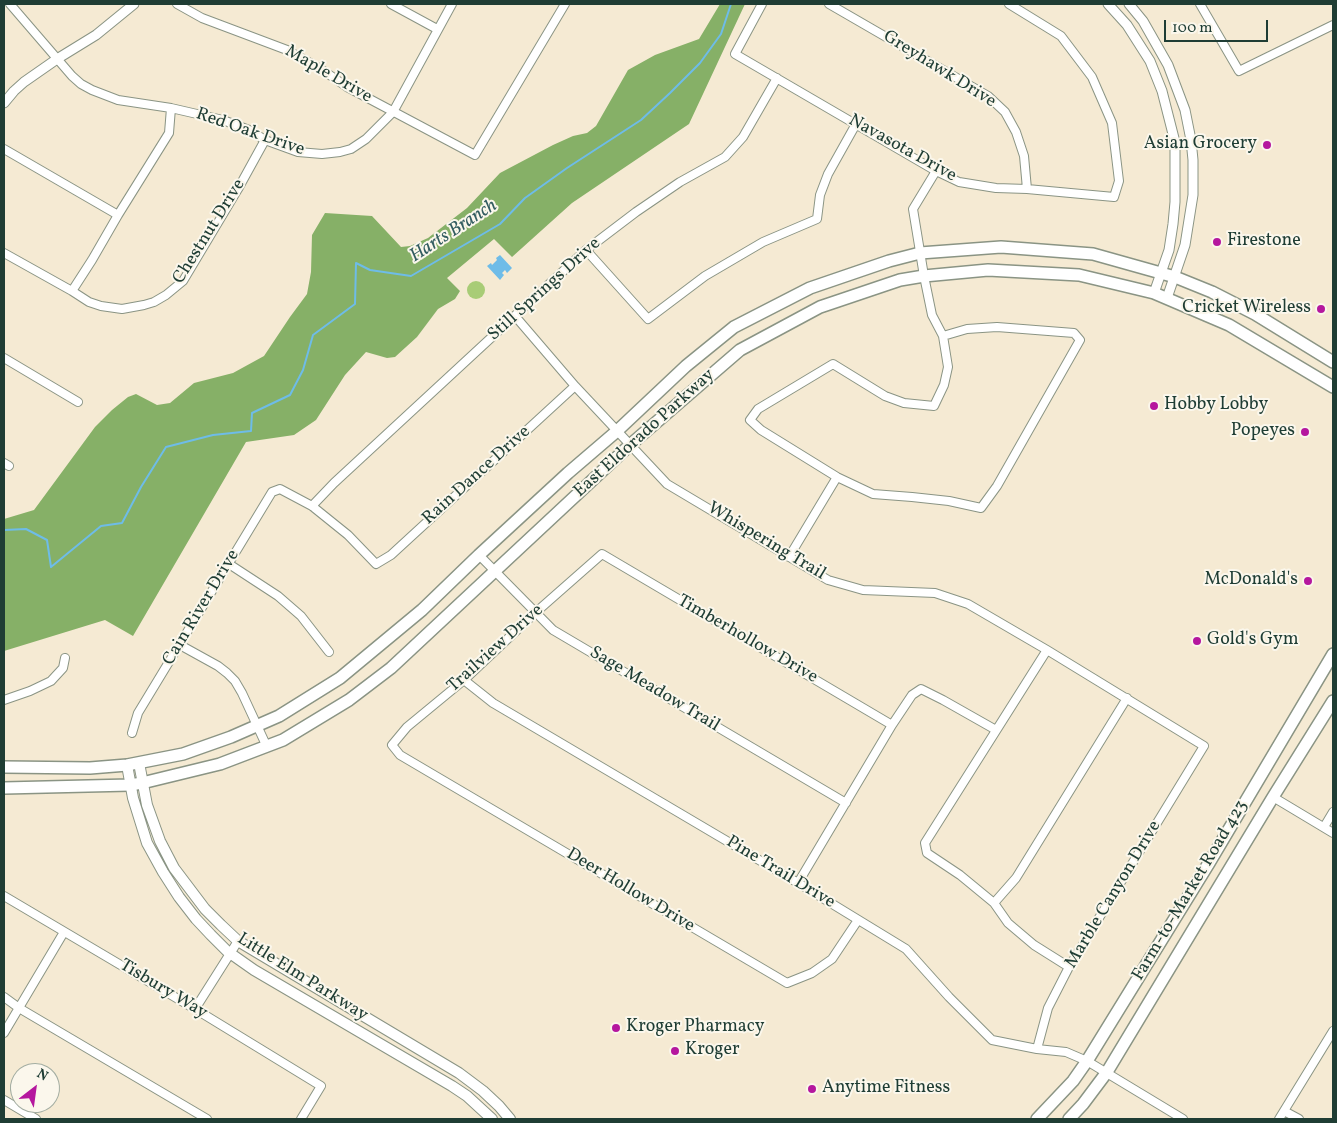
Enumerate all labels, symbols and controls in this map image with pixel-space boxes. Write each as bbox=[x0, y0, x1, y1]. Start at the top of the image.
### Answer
scale bar bbox=[1167, 10, 1271, 42]
text: 100 m bbox=[1172, 18, 1212, 39]
street label: Greyhawk Drive bbox=[878, 27, 1000, 113]
street label: Maple Drive bbox=[280, 41, 376, 109]
street label: Red Oak Drive bbox=[193, 104, 307, 162]
street label: Navasota Drive bbox=[844, 110, 960, 188]
place label: Asian Grocery bbox=[1144, 134, 1257, 156]
marker: Asian Grocery bbox=[1261, 139, 1273, 151]
street label: Chestnut Drive bbox=[169, 175, 251, 289]
water label: Harts Branch bbox=[406, 195, 502, 269]
place label: Firestone bbox=[1227, 231, 1301, 253]
street label: Still Springs Drive bbox=[484, 234, 606, 346]
marker: Firestone bbox=[1211, 236, 1223, 248]
place label: Cricket Wireless bbox=[1182, 298, 1311, 320]
marker: Cricket Wireless bbox=[1315, 303, 1327, 315]
street label: East Eldorado Parkway bbox=[570, 365, 720, 503]
place label: Hobby Lobby bbox=[1164, 395, 1268, 417]
marker: Hobby Lobby bbox=[1148, 400, 1160, 412]
place label: Popeyes bbox=[1231, 421, 1295, 443]
street label: Rain Dance Drive bbox=[418, 422, 536, 530]
marker: Popeyes bbox=[1299, 426, 1311, 438]
street label: Whispering Trail bbox=[703, 498, 829, 586]
street label: Cain River Drive bbox=[159, 546, 245, 670]
place label: McDonald's bbox=[1204, 570, 1298, 592]
marker: McDonald's bbox=[1302, 575, 1314, 587]
street label: Timberhollow Drive bbox=[673, 591, 821, 689]
street label: Trailview Drive bbox=[443, 600, 549, 698]
place label: Gold's Gym bbox=[1207, 630, 1299, 652]
marker: Gold's Gym bbox=[1191, 635, 1203, 647]
street label: Sage Meadow Trail bbox=[585, 643, 723, 737]
street label: Farm-to-Market Road 423 bbox=[1129, 797, 1253, 985]
street label: Marble Canyon Drive bbox=[1061, 817, 1167, 973]
street label: Pine Trail Drive bbox=[722, 832, 838, 914]
street label: Deer Hollow Drive bbox=[562, 844, 698, 938]
street label: Little Elm Parkway bbox=[233, 929, 371, 1027]
street label: Tisbury Way bbox=[115, 955, 211, 1025]
place label: Kroger Pharmacy bbox=[626, 1017, 765, 1039]
marker: Kroger Pharmacy bbox=[610, 1022, 622, 1034]
place label: Kroger bbox=[685, 1040, 740, 1062]
marker: Kroger bbox=[669, 1045, 681, 1057]
north arrow bbox=[10, 1063, 60, 1113]
text: N bbox=[33, 1065, 51, 1086]
place label: Anytime Fitness bbox=[822, 1078, 950, 1100]
marker: Anytime Fitness bbox=[806, 1083, 818, 1095]

